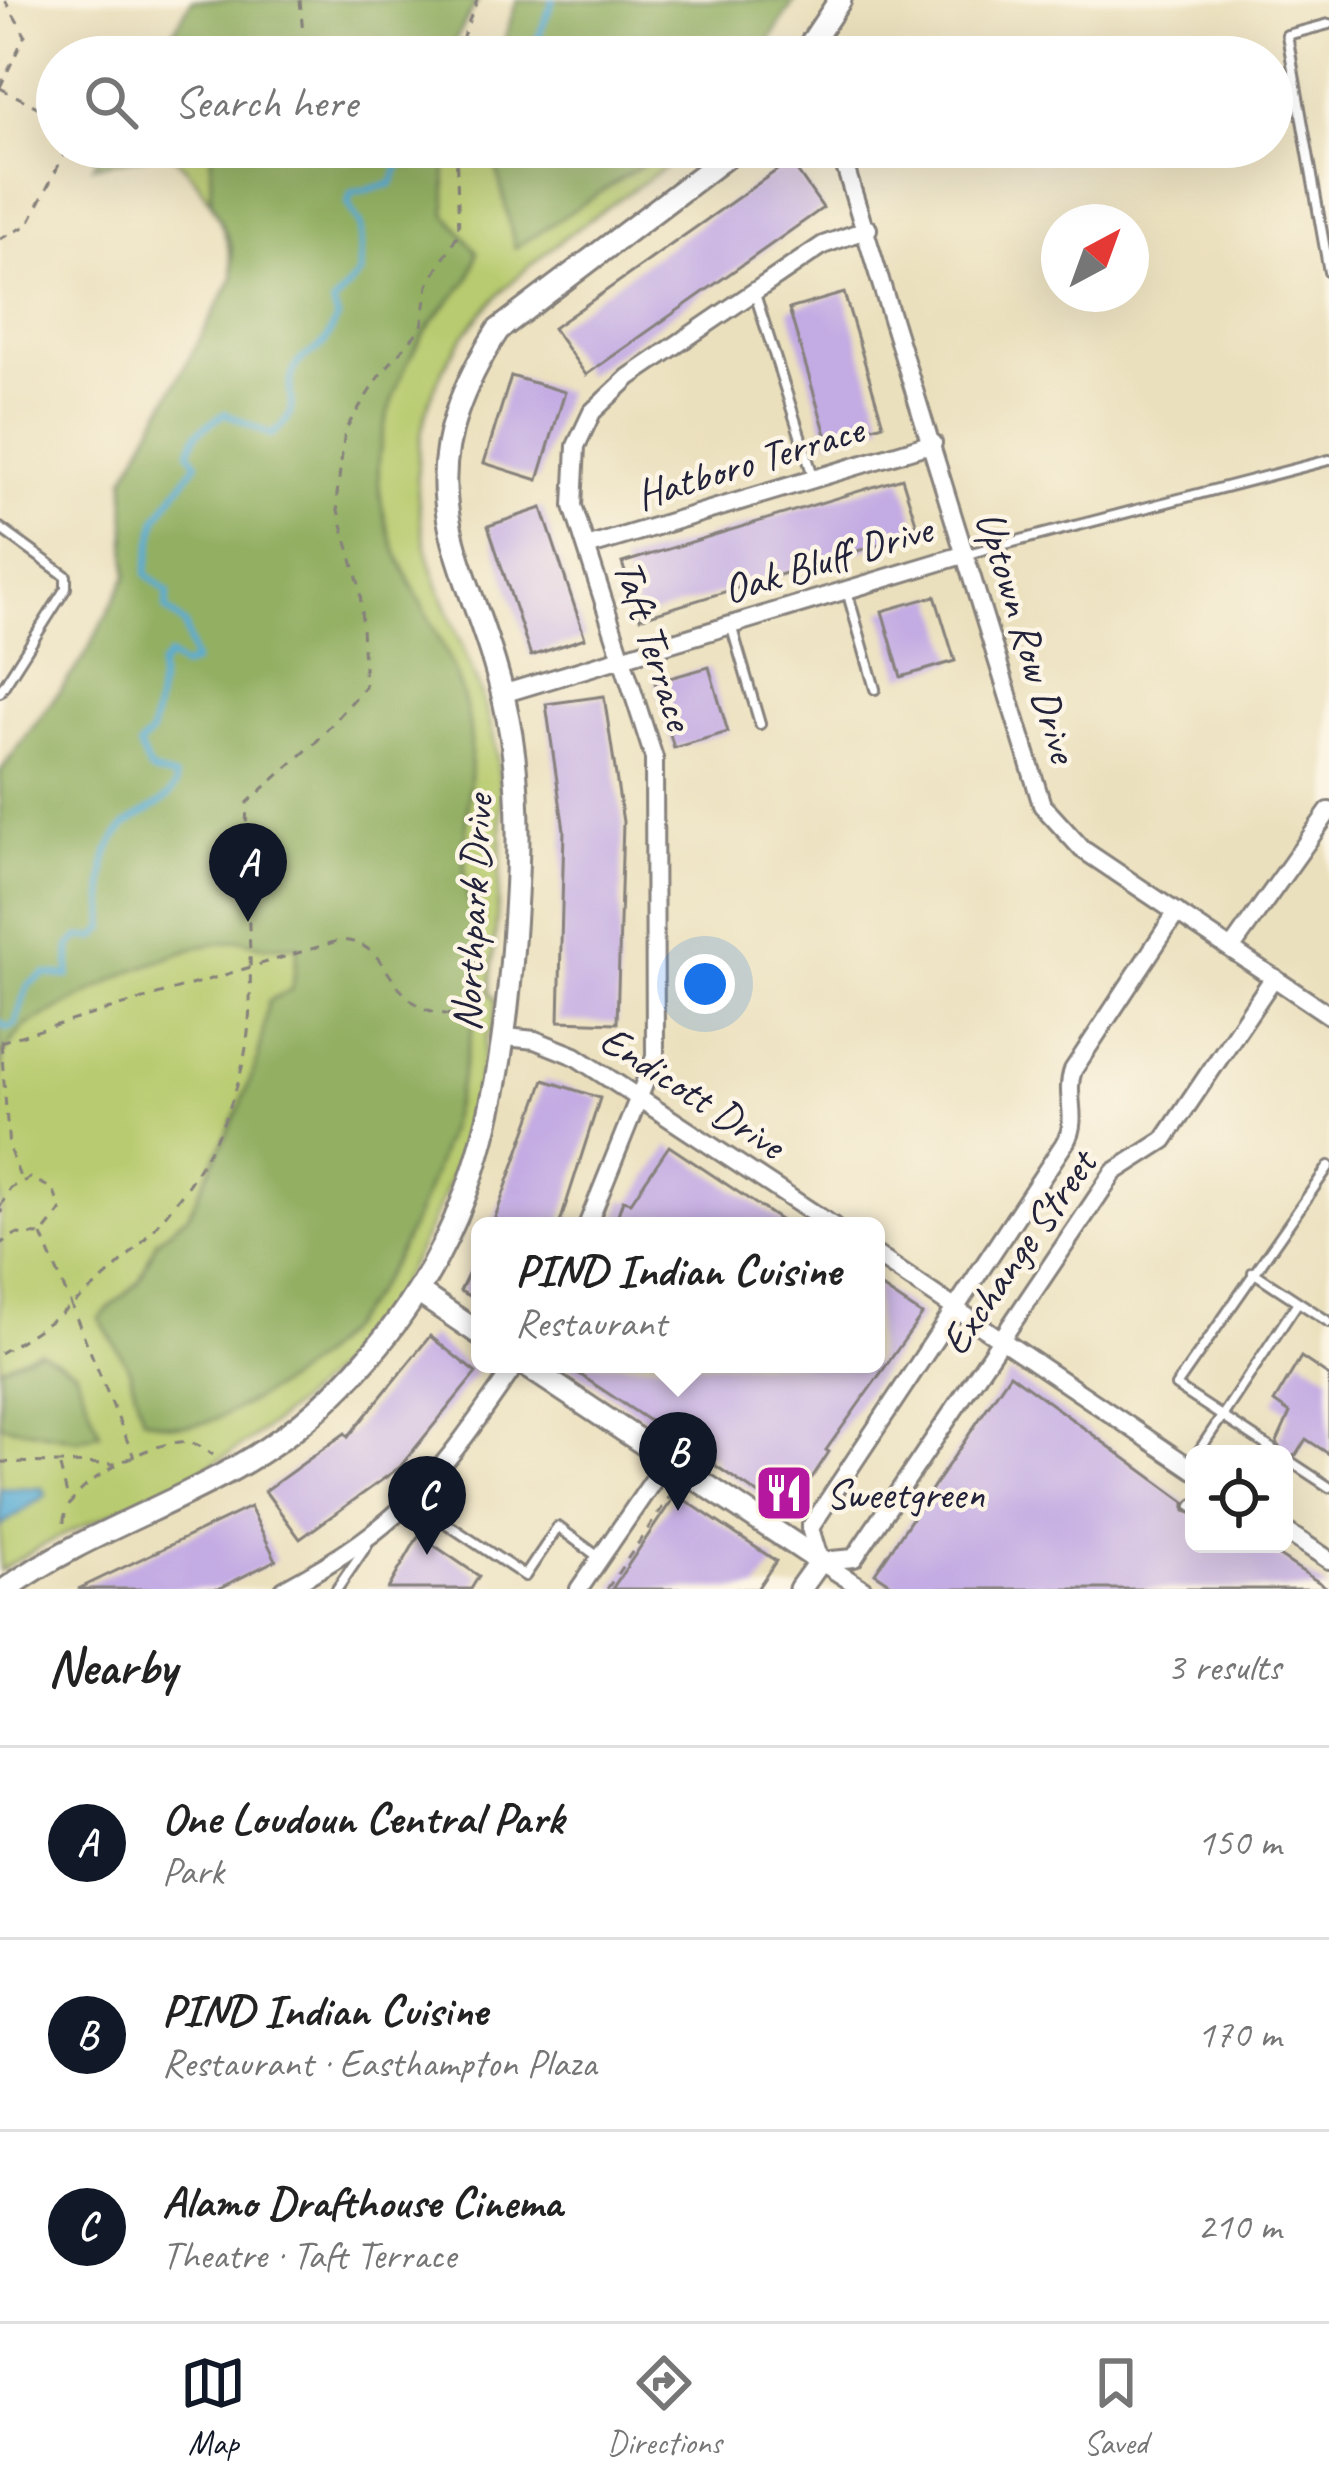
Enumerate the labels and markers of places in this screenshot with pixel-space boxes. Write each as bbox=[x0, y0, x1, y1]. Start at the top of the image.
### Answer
pin: A bbox=[209, 823, 287, 922]
pin: B bbox=[639, 1412, 717, 1511]
pin: C bbox=[388, 1456, 466, 1555]
restaurant icon: Sweetgreen bbox=[753, 1462, 815, 1524]
place label: Sweetgreen bbox=[826, 1468, 985, 1521]

